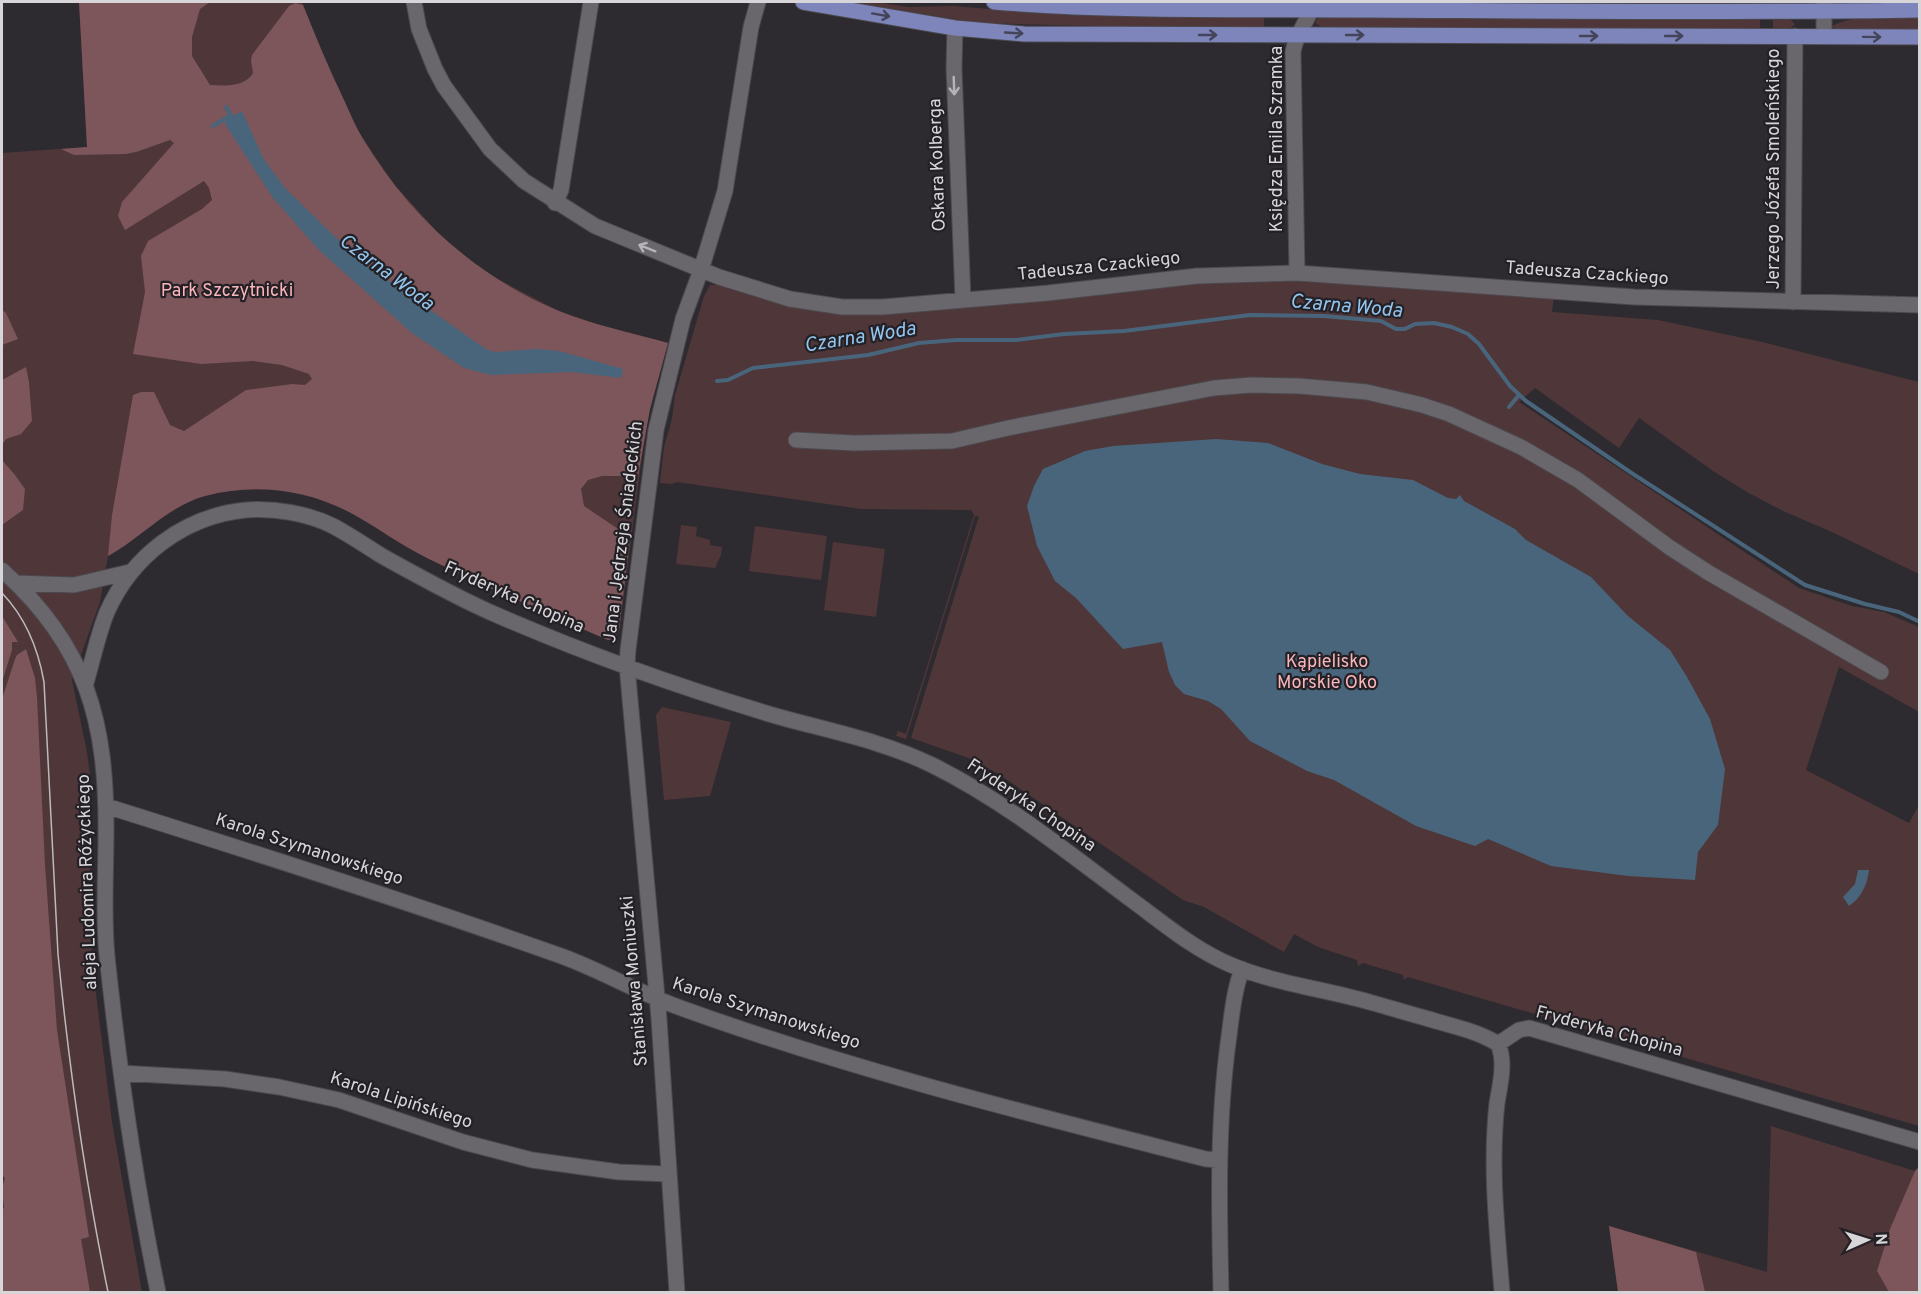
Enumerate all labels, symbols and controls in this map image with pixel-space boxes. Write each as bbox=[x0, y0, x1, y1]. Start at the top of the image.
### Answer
one-way arrow bbox=[871, 10, 891, 21]
one-way arrow bbox=[1003, 28, 1023, 39]
one-way arrow bbox=[1198, 29, 1218, 41]
one-way arrow bbox=[1345, 29, 1365, 41]
one-way arrow bbox=[1579, 30, 1599, 42]
one-way arrow bbox=[1664, 30, 1684, 42]
one-way arrow bbox=[1861, 31, 1881, 42]
street label: Księdza Emila Szramka bbox=[1266, 46, 1289, 232]
street label: Jerzego Józefa Smoleńskiego bbox=[1763, 48, 1786, 290]
one-way arrow bbox=[949, 76, 960, 96]
street label: Oskara Kolberga bbox=[924, 98, 952, 232]
water label: Czarna Woda bbox=[333, 229, 439, 318]
one-way arrow bbox=[638, 242, 657, 253]
street label: Tadeusza Czackiego bbox=[1016, 247, 1182, 287]
street label: Tadeusza Czackiego bbox=[1505, 257, 1669, 291]
park label: Park Szczytnicki bbox=[161, 280, 293, 303]
water label: Czarna Woda bbox=[1289, 289, 1404, 325]
water label: Czarna Woda bbox=[802, 316, 918, 360]
street label: Jana i Jędrzeja Śniadeckich bbox=[597, 419, 649, 644]
street label: Fryderyka Chopina bbox=[440, 557, 588, 639]
park label: Kąpielisko Morskie Oko bbox=[1277, 651, 1377, 695]
street label: Fryderyka Chopina bbox=[962, 754, 1100, 858]
street label: aleja Ludomira Różyckiego bbox=[73, 774, 103, 990]
street label: Karola Szymanowskiego bbox=[212, 809, 406, 891]
street label: Stanisława Moniuszki bbox=[616, 895, 654, 1067]
street label: Karola Szymanowskiego bbox=[669, 973, 863, 1055]
street label: Fryderyka Chopina bbox=[1533, 1001, 1685, 1063]
street label: Karola Lipińskiego bbox=[327, 1067, 475, 1135]
north arrow bbox=[1837, 1210, 1897, 1270]
text: N bbox=[1870, 1233, 1890, 1246]

